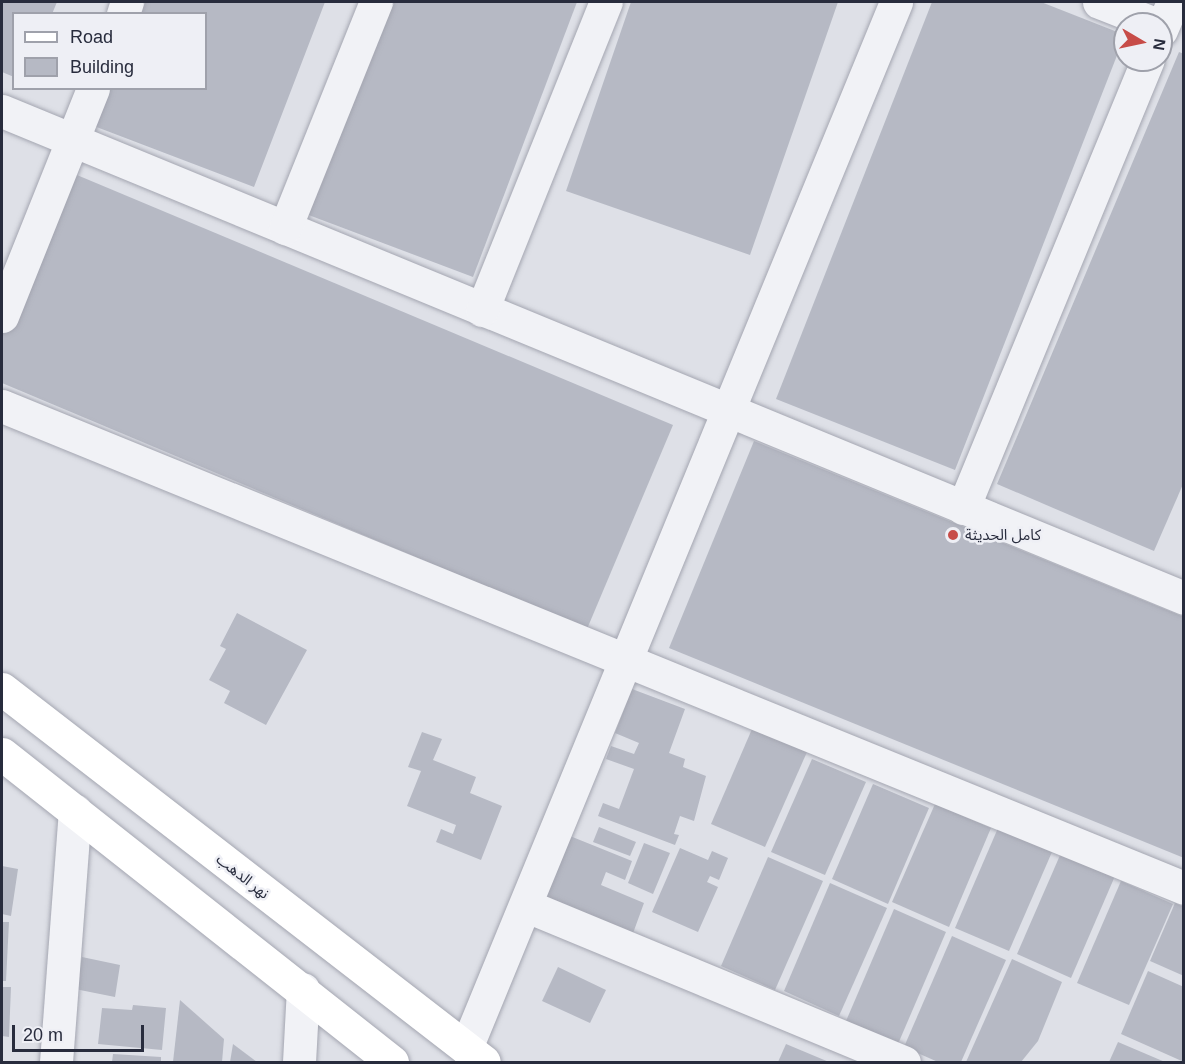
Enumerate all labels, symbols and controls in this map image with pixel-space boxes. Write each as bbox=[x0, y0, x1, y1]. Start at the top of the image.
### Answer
legend bbox=[12, 12, 207, 90]
north arrow bbox=[1113, 12, 1173, 72]
text: Road bbox=[70, 27, 113, 47]
text: N bbox=[1150, 38, 1169, 52]
text: Building bbox=[70, 57, 134, 77]
place label: كامل الحديثة bbox=[965, 526, 1041, 544]
marker: كامل الحديثة bbox=[946, 528, 960, 542]
street label: نهر الدهب bbox=[213, 850, 273, 902]
scale bar bbox=[15, 1013, 147, 1051]
text: 20 m bbox=[23, 1025, 63, 1045]

